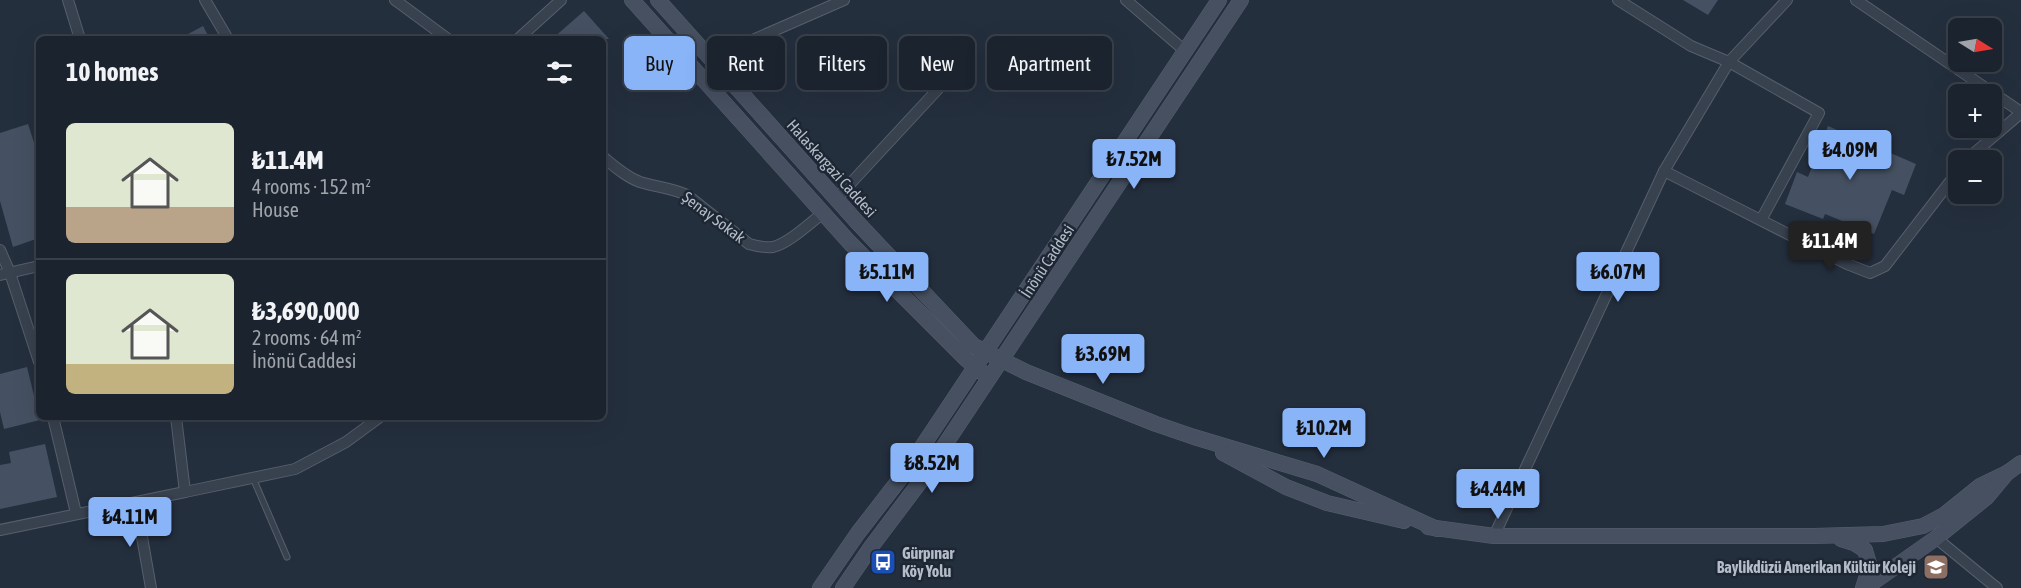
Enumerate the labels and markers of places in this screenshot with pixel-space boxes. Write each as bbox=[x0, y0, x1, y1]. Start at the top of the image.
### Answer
pin: ₺4.09M bbox=[1801, 130, 1899, 181]
pin: ₺7.52M bbox=[1085, 139, 1183, 190]
pin: ₺11.4M bbox=[1781, 221, 1879, 272]
pin: ₺5.11M bbox=[838, 252, 936, 303]
pin: ₺6.07M bbox=[1569, 252, 1667, 303]
pin: ₺3.69M bbox=[1054, 334, 1152, 385]
pin: ₺10.2M bbox=[1275, 408, 1373, 459]
pin: ₺8.52M bbox=[883, 443, 981, 494]
pin: ₺4.44M bbox=[1449, 469, 1547, 520]
pin: ₺4.11M bbox=[81, 497, 179, 548]
place label: Gürpınar Köy Yolu bbox=[902, 544, 954, 580]
bus stop icon: Gürpınar Köy Yolu bbox=[868, 547, 898, 577]
school or university icon: Baylikdüzü Amerikan Kültür Koleji bbox=[1921, 552, 1951, 582]
place label: Baylikdüzü Amerikan Kültür Koleji bbox=[1717, 558, 1916, 576]

